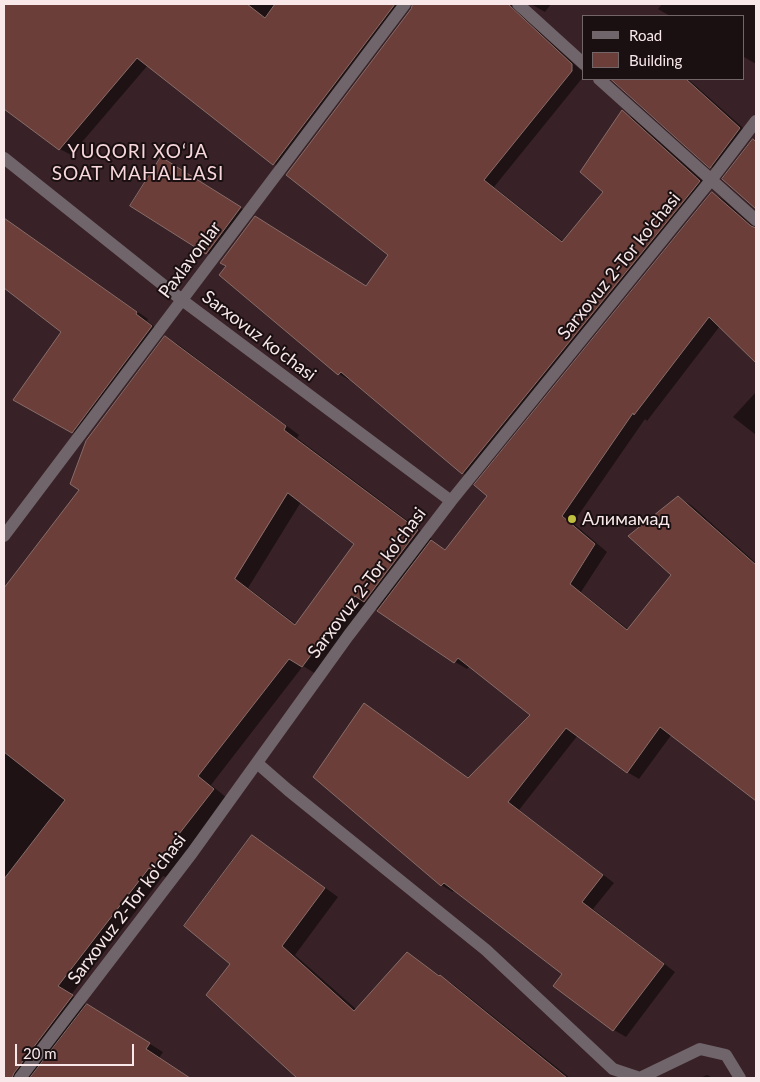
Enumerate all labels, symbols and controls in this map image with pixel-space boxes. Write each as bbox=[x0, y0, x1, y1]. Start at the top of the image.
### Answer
legend bbox=[582, 15, 745, 80]
text: Road bbox=[629, 26, 662, 44]
text: Building bbox=[629, 51, 682, 69]
district label: YUQORI XO‘JA SOAT MAHALLASI bbox=[50, 141, 226, 185]
street label: Sarxovuz 2-Tor ko'chasi bbox=[553, 188, 685, 344]
street label: Paxlavonlar bbox=[154, 217, 226, 303]
street label: Sarxovuz ko'chasi bbox=[198, 286, 320, 386]
street label: Sarxovuz 2-Tor ko'chasi bbox=[303, 503, 431, 663]
place label: Алимамад bbox=[582, 508, 670, 530]
marker: Алимамад bbox=[566, 513, 578, 525]
street label: Sarxovuz 2-Tor ko'chasi bbox=[63, 829, 191, 989]
scale bar bbox=[18, 1034, 136, 1066]
text: 20 m bbox=[23, 1044, 57, 1062]

